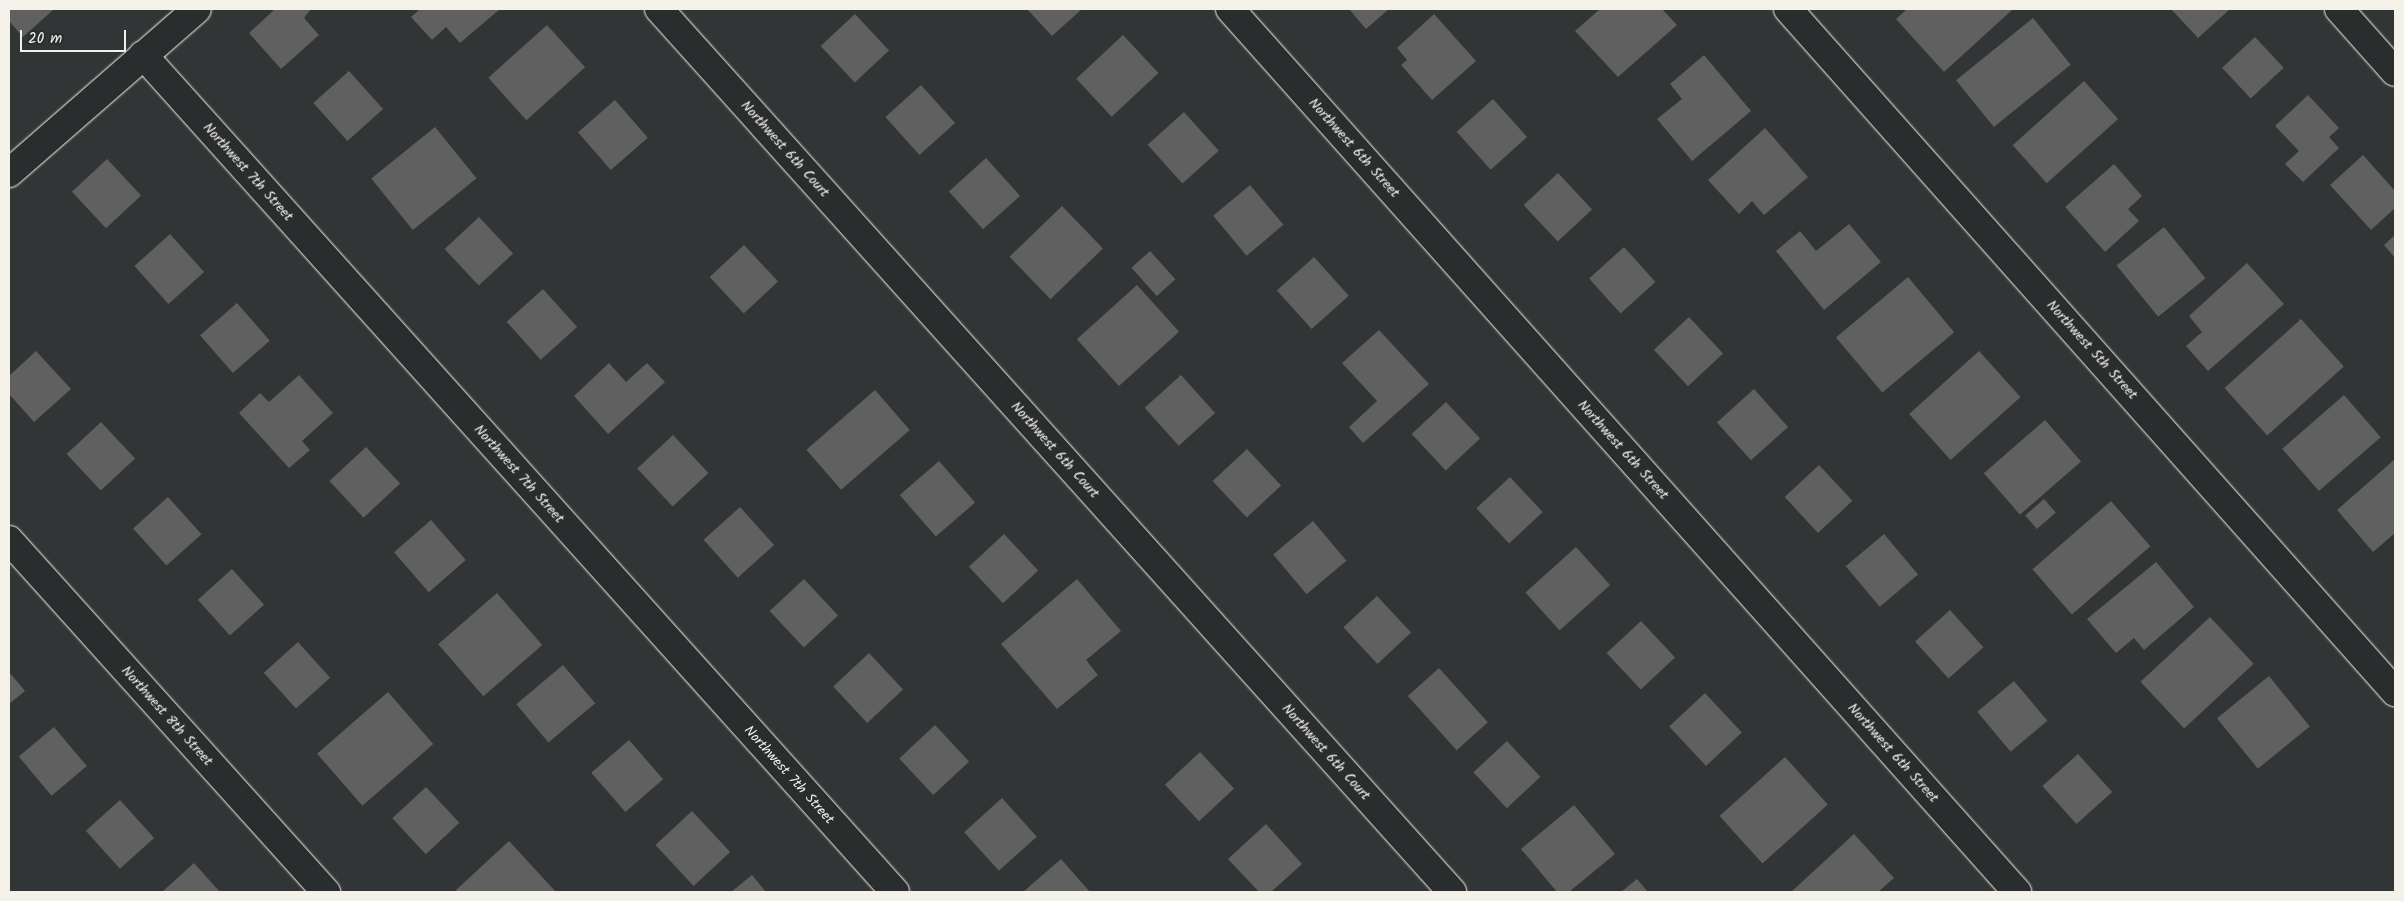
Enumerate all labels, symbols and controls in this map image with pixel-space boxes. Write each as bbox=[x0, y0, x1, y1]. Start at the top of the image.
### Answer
scale bar bbox=[22, 20, 129, 52]
text: 20 m bbox=[28, 27, 62, 51]
street label: Northwest 6th Street bbox=[1305, 95, 1403, 201]
street label: Northwest 6th Court bbox=[737, 97, 833, 201]
street label: Northwest 7th Street bbox=[199, 119, 297, 225]
street label: Northwest 5th Street bbox=[2043, 297, 2141, 403]
street label: Northwest 6th Street bbox=[1574, 397, 1672, 503]
street label: Northwest 6th Court bbox=[1007, 398, 1103, 502]
street label: Northwest 7th Street bbox=[470, 421, 568, 527]
street label: Northwest 8th Street bbox=[118, 663, 216, 769]
street label: Northwest 6th Court bbox=[1278, 700, 1374, 804]
street label: Northwest 6th Street bbox=[1844, 700, 1942, 806]
street label: Northwest 7th Street bbox=[740, 722, 838, 828]

